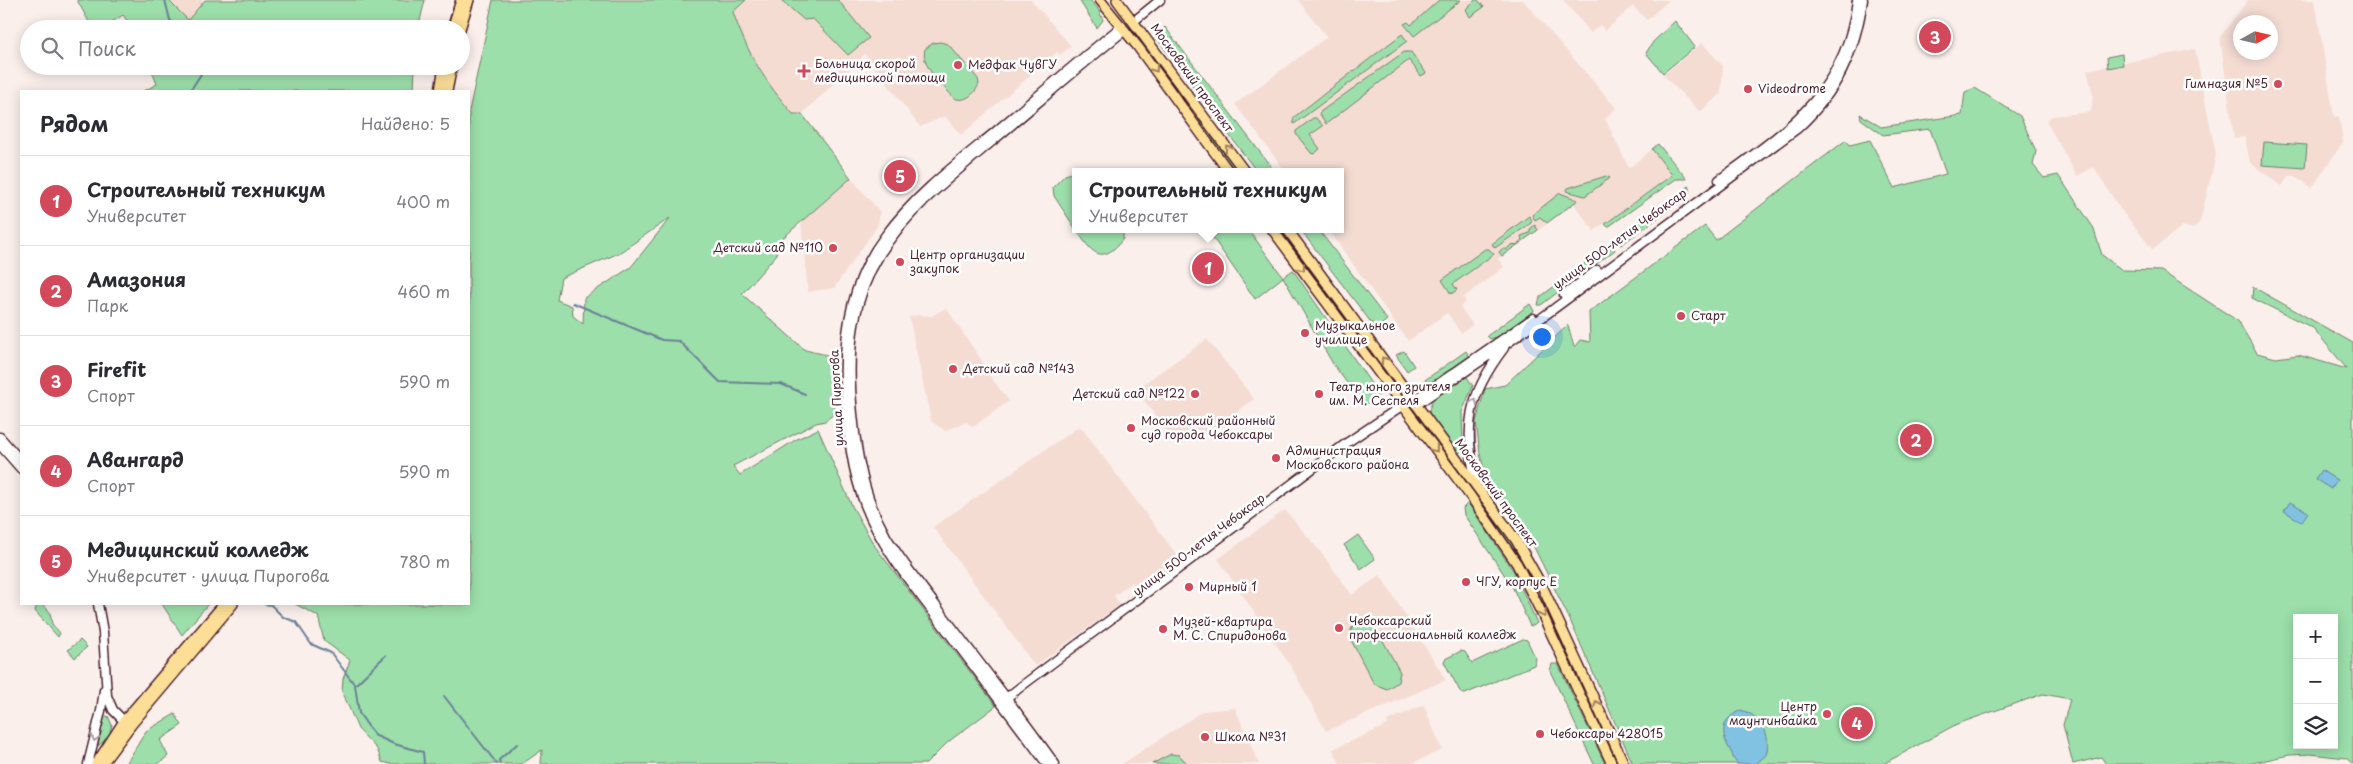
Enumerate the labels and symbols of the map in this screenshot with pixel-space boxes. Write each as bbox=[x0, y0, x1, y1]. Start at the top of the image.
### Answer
north arrow bbox=[2233, 15, 2278, 60]
pin: 3 bbox=[1919, 18, 1951, 56]
street label: Московский проспект bbox=[1147, 19, 1239, 136]
place label: Больница скорой медицинской помощи bbox=[815, 54, 945, 86]
place label: Медфак ЧувГУ bbox=[968, 55, 1057, 73]
marker: Медфак ЧувГУ bbox=[952, 59, 964, 71]
one-way arrow bbox=[1149, 63, 1157, 72]
marker: Больница скорой медицинской помощи bbox=[797, 64, 811, 78]
place label: Гимназия №5 bbox=[2185, 74, 2268, 92]
marker: Гимназия №5 bbox=[2272, 78, 2284, 90]
place label: Videodrome bbox=[1758, 79, 1826, 97]
marker: Videodrome bbox=[1742, 83, 1754, 95]
one-way arrow bbox=[1225, 145, 1233, 154]
pin: 5 bbox=[884, 157, 916, 195]
street label: улица 500-летия Чебоксар bbox=[1549, 183, 1690, 293]
place label: Детский сад №110 bbox=[713, 238, 823, 256]
marker: Детский сад №110 bbox=[827, 242, 839, 254]
place label: Центр организации закупок bbox=[909, 245, 1025, 277]
pin: 1 bbox=[1192, 249, 1224, 287]
marker: Центр организации закупок bbox=[894, 256, 906, 268]
one-way arrow bbox=[1296, 262, 1304, 271]
place label: Старт bbox=[1691, 306, 1726, 324]
marker: Старт bbox=[1675, 310, 1687, 322]
place label: Музыкальное училище bbox=[1315, 316, 1396, 348]
your location bbox=[1529, 324, 1555, 350]
marker: Музыкальное училище bbox=[1299, 327, 1311, 339]
street label: улица Пирогова bbox=[824, 349, 848, 447]
one-way arrow bbox=[1381, 356, 1390, 366]
place label: Детский сад №143 bbox=[962, 359, 1075, 377]
marker: Детский сад №143 bbox=[947, 363, 959, 375]
place label: Театр юного зрителя им. М. Сеспеля bbox=[1329, 377, 1451, 409]
place label: Детский сад №122 bbox=[1072, 384, 1185, 402]
marker: Детский сад №122 bbox=[1189, 388, 1201, 400]
marker: Театр юного зрителя им. М. Сеспеля bbox=[1313, 388, 1325, 400]
one-way arrow bbox=[1468, 398, 1478, 406]
place label: Московский районный суд города Чебоксары bbox=[1141, 411, 1276, 443]
pin: 2 bbox=[1900, 421, 1932, 459]
marker: Московский районный суд города Чебоксары bbox=[1125, 422, 1137, 434]
street label: Московский проспект bbox=[1451, 434, 1543, 551]
place label: Администрация Московского района bbox=[1286, 441, 1410, 473]
one-way arrow bbox=[1429, 443, 1438, 453]
marker: Администрация Московского района bbox=[1270, 452, 1282, 464]
street label: улица 500-летия Чебоксар bbox=[1129, 488, 1268, 600]
place label: ЧГУ, корпус Е bbox=[1476, 572, 1558, 590]
marker: ЧГУ, корпус Е bbox=[1460, 576, 1472, 588]
place label: Мирный 1 bbox=[1199, 577, 1257, 595]
marker: Мирный 1 bbox=[1183, 581, 1195, 593]
one-way arrow bbox=[1536, 609, 1547, 618]
place label: Чебоксарский профессиональный колледж bbox=[1349, 611, 1516, 643]
place label: Музей-квартира М. С. Спиридонова bbox=[1173, 612, 1287, 644]
marker: Чебоксарский профессиональный колледж bbox=[1333, 622, 1345, 634]
marker: Музей-квартира М. С. Спиридонова bbox=[1157, 623, 1169, 635]
place label: Центр маунтинбайка bbox=[1729, 697, 1818, 729]
one-way arrow bbox=[1592, 700, 1603, 709]
pin: 4 bbox=[1841, 704, 1873, 742]
marker: Центр маунтинбайка bbox=[1821, 708, 1833, 720]
place label: Чебоксары 428015 bbox=[1550, 724, 1663, 742]
place label: Школа №31 bbox=[1215, 727, 1286, 745]
marker: Чебоксары 428015 bbox=[1534, 728, 1546, 740]
marker: Школа №31 bbox=[1199, 731, 1211, 743]
one-way arrow bbox=[90, 733, 101, 742]

